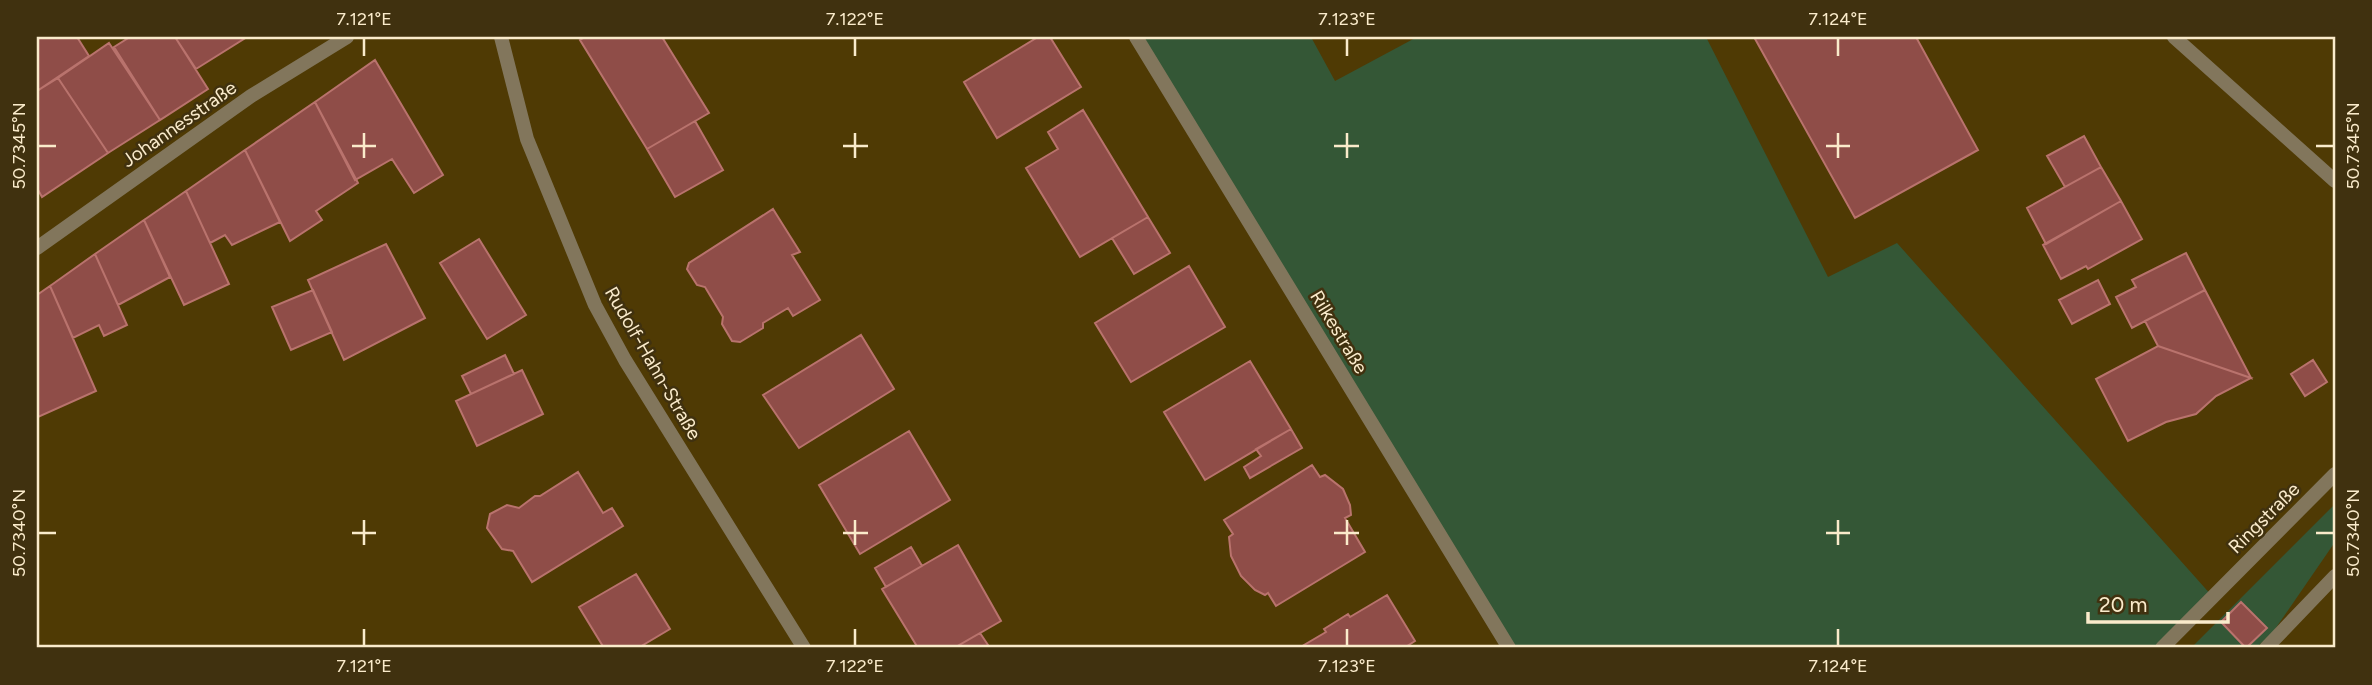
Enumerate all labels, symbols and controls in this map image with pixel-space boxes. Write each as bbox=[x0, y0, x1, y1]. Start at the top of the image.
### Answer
text: 7.121°E bbox=[336, 8, 392, 30]
text: 7.122°E bbox=[826, 8, 884, 30]
text: 7.123°E bbox=[1318, 8, 1376, 30]
text: 7.124°E bbox=[1808, 8, 1868, 30]
street label: Johannesstraße bbox=[117, 76, 241, 172]
text: 50.7345°N bbox=[8, 102, 30, 190]
text: 50.7345°N bbox=[2342, 102, 2364, 190]
street label: Rudolf-Hahn-Straße bbox=[600, 282, 706, 444]
street label: Rilkestraße bbox=[1305, 286, 1373, 378]
street label: Ringstraße bbox=[2224, 478, 2304, 558]
text: 50.7340°N bbox=[8, 489, 30, 577]
text: 50.7340°N bbox=[2342, 489, 2364, 577]
scale bar bbox=[2088, 580, 2228, 624]
text: 20 m bbox=[2099, 592, 2147, 617]
text: 7.121°E bbox=[336, 655, 392, 677]
text: 7.122°E bbox=[826, 655, 884, 677]
text: 7.123°E bbox=[1318, 655, 1376, 677]
text: 7.124°E bbox=[1808, 655, 1868, 677]

